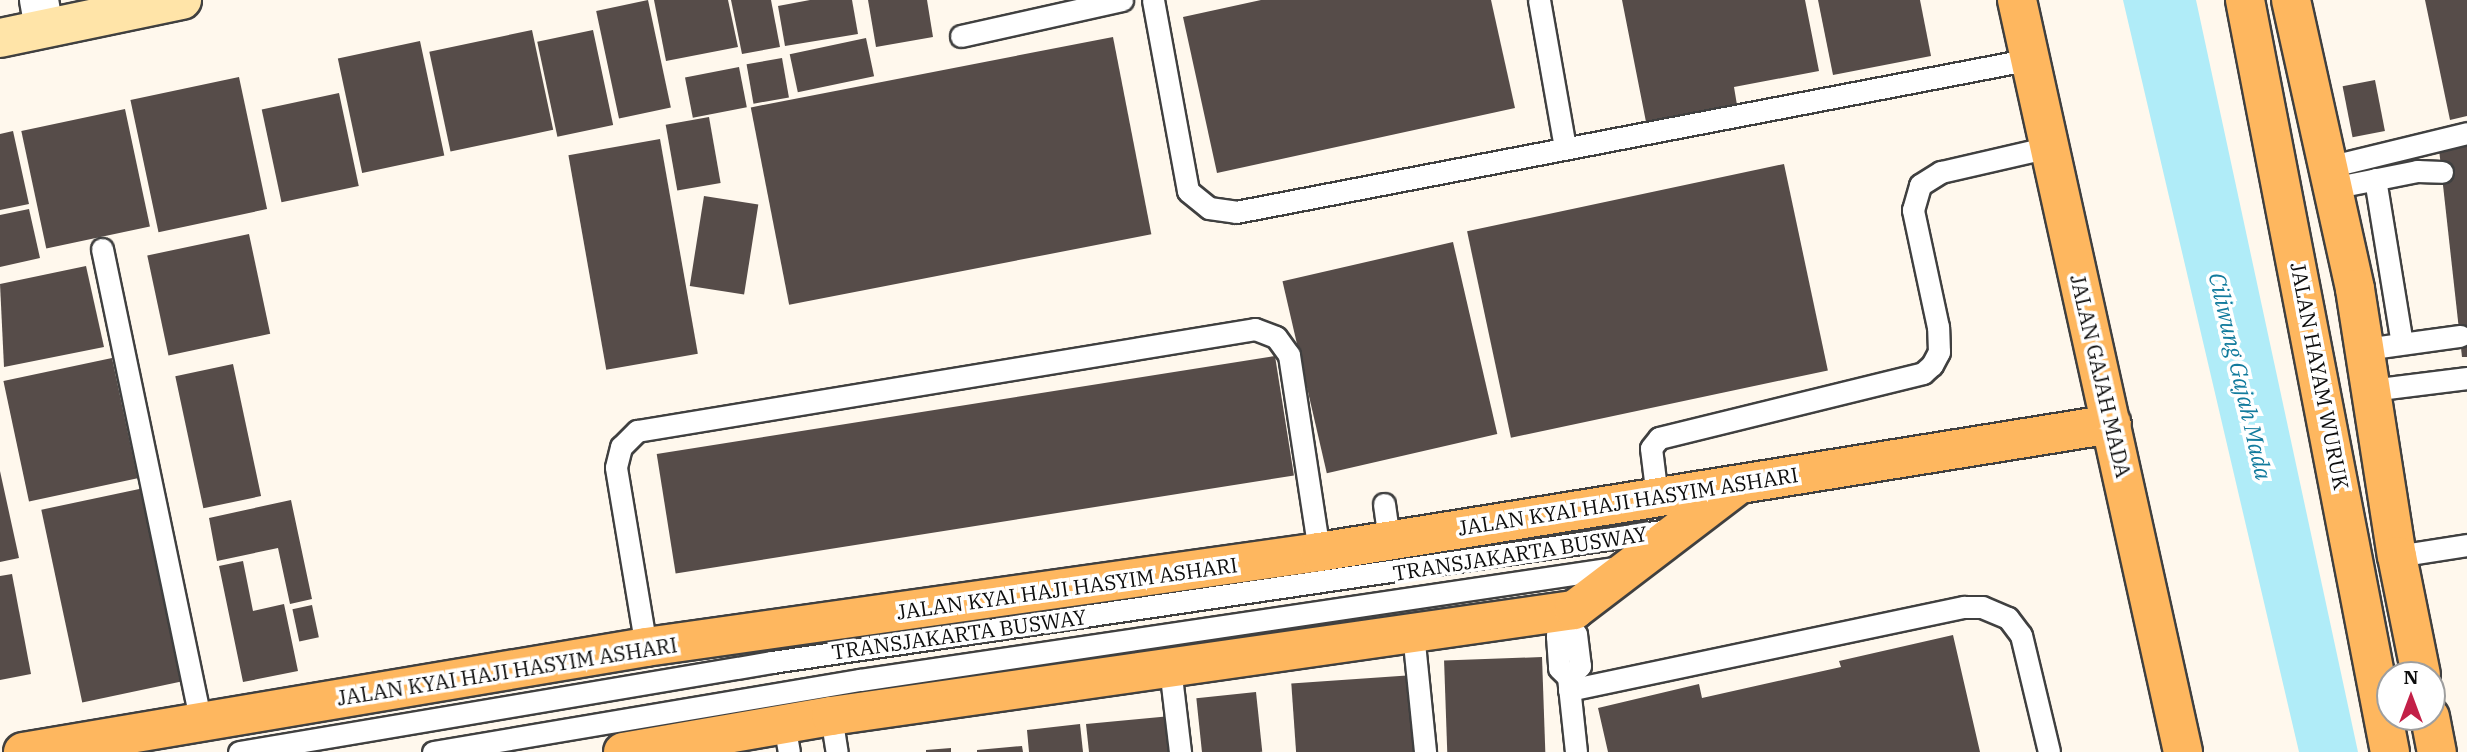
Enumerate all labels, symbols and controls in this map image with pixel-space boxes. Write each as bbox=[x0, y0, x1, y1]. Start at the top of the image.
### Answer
street label: JALAN HAYAM WURUK bbox=[2286, 260, 2354, 492]
water label: Ciliwung Gajah Mada bbox=[2204, 270, 2278, 482]
street label: JALAN GAJAH MADA bbox=[2065, 272, 2137, 480]
street label: JALAN KYAI HAJI HASYIM ASHARI bbox=[1456, 462, 1800, 540]
street label: TRANSJAKARTA BUSWAY bbox=[1391, 520, 1649, 586]
street label: JALAN KYAI HAJI HASYIM ASHARI bbox=[895, 552, 1239, 624]
street label: TRANSJAKARTA BUSWAY bbox=[830, 604, 1088, 664]
street label: JALAN KYAI HAJI HASYIM ASHARI bbox=[335, 632, 679, 710]
north arrow bbox=[2376, 661, 2446, 731]
text: N bbox=[2403, 665, 2419, 689]

